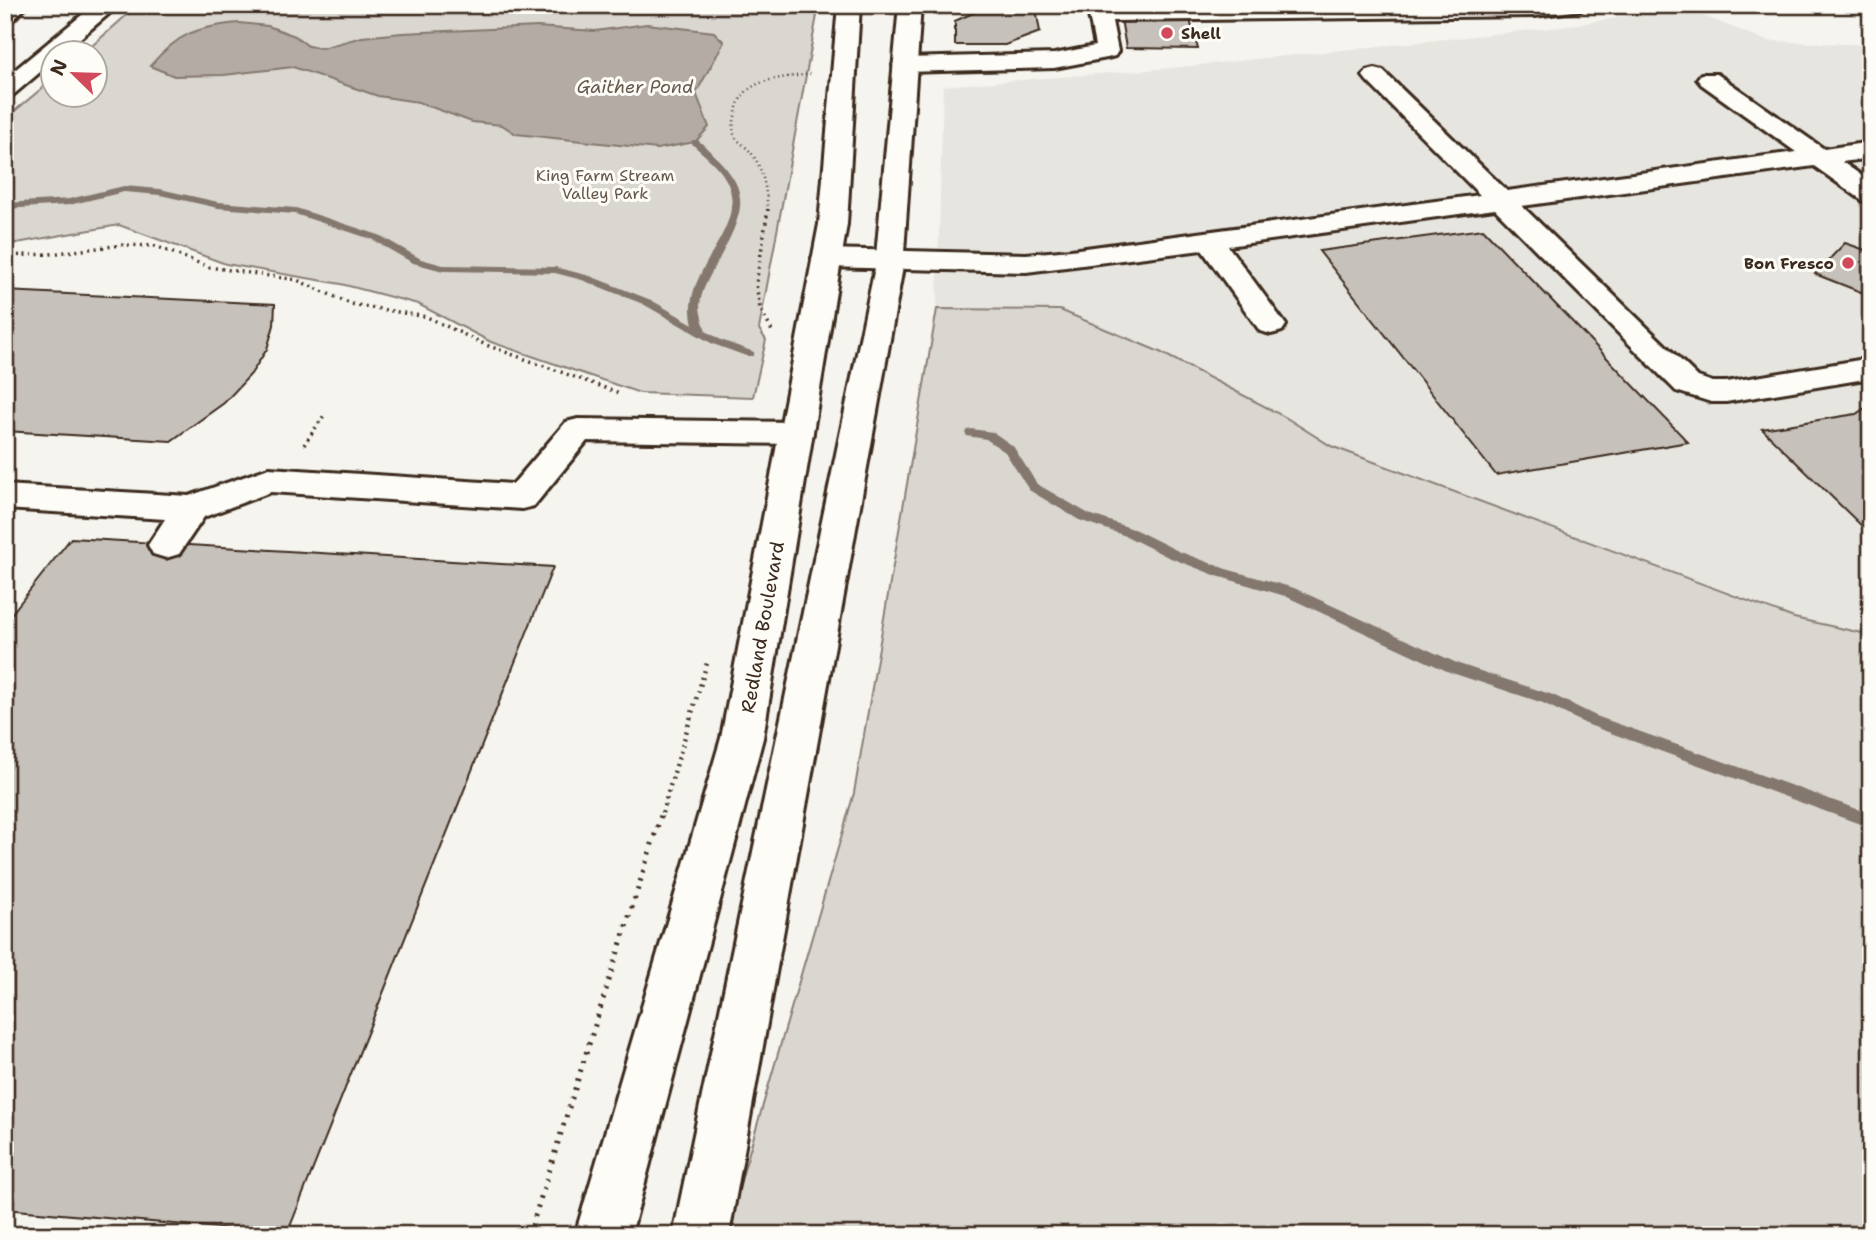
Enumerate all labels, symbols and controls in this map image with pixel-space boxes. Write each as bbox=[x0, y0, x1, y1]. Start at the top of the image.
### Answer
place label: Shell bbox=[1181, 23, 1222, 44]
marker: Shell bbox=[1159, 25, 1175, 41]
north arrow bbox=[38, 38, 108, 108]
text: N bbox=[44, 56, 73, 79]
water label: Gaither Pond bbox=[577, 75, 694, 99]
park label: King Farm Stream Valley Park bbox=[536, 165, 674, 204]
place label: Bon Fresco bbox=[1744, 253, 1834, 274]
marker: Bon Fresco bbox=[1840, 255, 1856, 271]
street label: Redland Boulevard bbox=[735, 539, 790, 715]

